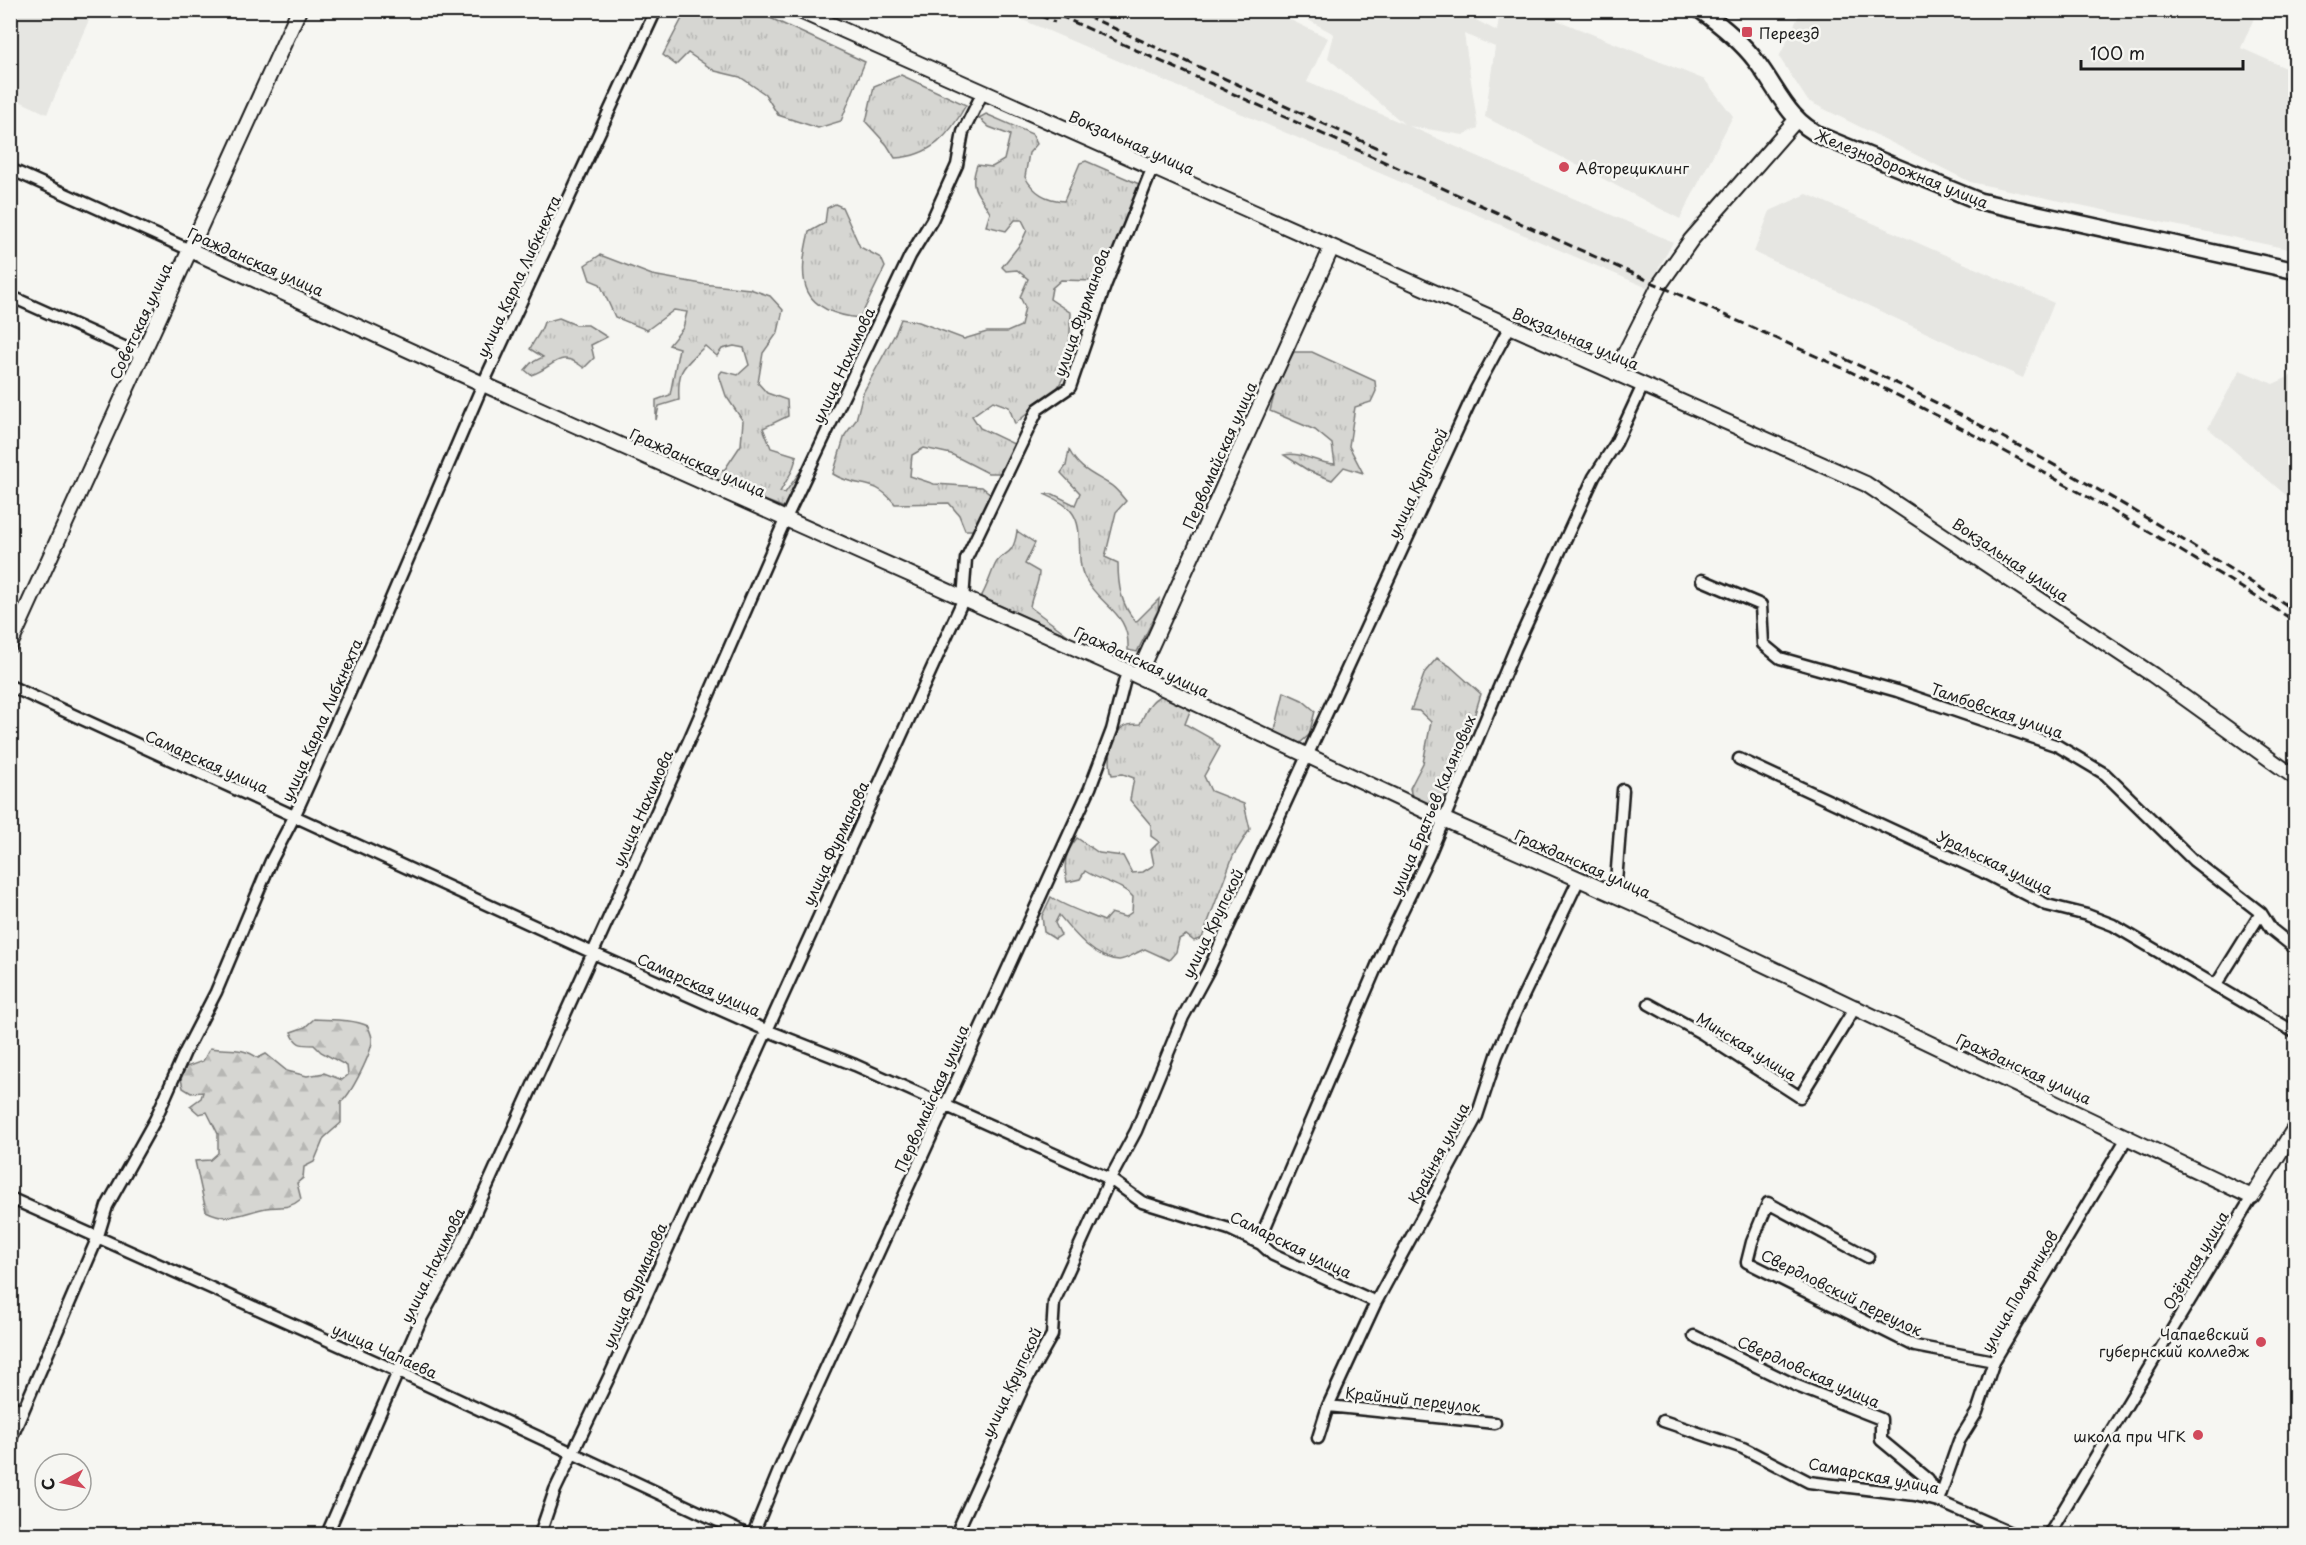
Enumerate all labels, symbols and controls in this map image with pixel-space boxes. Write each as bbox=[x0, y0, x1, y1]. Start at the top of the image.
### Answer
place label: Переезд bbox=[1759, 21, 1819, 44]
marker: Переезд bbox=[1740, 25, 1754, 39]
scale bar bbox=[2081, 33, 2243, 71]
text: 100 m bbox=[2090, 39, 2145, 66]
street label: Вокзальная улица bbox=[1065, 104, 1199, 180]
street label: Железнодорожная улица bbox=[1812, 123, 1993, 214]
place label: Авторециклинг bbox=[1576, 156, 1689, 179]
marker: Авторециклинг bbox=[1557, 160, 1571, 174]
street label: улица Карла Либкнехта bbox=[470, 191, 566, 361]
street label: Гражданская улица bbox=[184, 221, 328, 302]
street label: улица Фурманова bbox=[1047, 244, 1115, 379]
street label: Советская улица bbox=[103, 259, 177, 383]
street label: Вокзальная улица bbox=[1509, 301, 1644, 375]
street label: улица Нахимова bbox=[806, 303, 880, 427]
street label: Первомайская улица bbox=[1176, 377, 1262, 532]
street label: Гражданская улица bbox=[626, 422, 770, 503]
street label: улица Крупской bbox=[1381, 424, 1453, 542]
street label: Вокзальная улица bbox=[1948, 511, 2074, 607]
street label: Гражданская улица bbox=[1071, 620, 1214, 703]
street label: улица Карла Либкнехта bbox=[275, 634, 368, 805]
street label: Тамбовская улица bbox=[1928, 677, 2067, 744]
street label: улица Братьев Каляновых bbox=[1383, 711, 1481, 899]
street label: Самарская улица bbox=[142, 723, 273, 799]
street label: улица Нахимова bbox=[606, 745, 678, 870]
street label: улица Фурманова bbox=[796, 776, 874, 909]
street label: Гражданская улица bbox=[1511, 823, 1655, 904]
street label: Уральская улица bbox=[1933, 824, 2057, 900]
street label: улица Крупской bbox=[1176, 864, 1248, 982]
street label: Самарская улица bbox=[634, 946, 765, 1022]
street label: Минская улица bbox=[1692, 1006, 1802, 1086]
street label: Первомайская улица bbox=[888, 1020, 974, 1175]
street label: Гражданская улица bbox=[1953, 1027, 2096, 1110]
street label: Крайняя улица bbox=[1402, 1098, 1475, 1208]
street label: улица Нахимова bbox=[394, 1203, 470, 1326]
street label: Самарская улица bbox=[1226, 1205, 1356, 1284]
street label: Озёрная улица bbox=[2156, 1206, 2234, 1314]
street label: улица Фурманова bbox=[596, 1218, 672, 1351]
street label: улица Полярников bbox=[1975, 1226, 2063, 1356]
street label: Свердловский переулок bbox=[1757, 1243, 1927, 1341]
street label: улица Чапаева bbox=[329, 1316, 442, 1384]
place label: Чапаевский губернский колледж bbox=[2099, 1322, 2250, 1362]
street label: улица Крупской bbox=[975, 1323, 1047, 1441]
street label: Свердловская улица bbox=[1734, 1329, 1884, 1413]
marker: Чапаевский губернский колледж bbox=[2254, 1335, 2268, 1349]
street label: Крайний переулок bbox=[1344, 1380, 1482, 1418]
place label: школа при ЧГК bbox=[2073, 1424, 2186, 1447]
marker: школа при ЧГК bbox=[2191, 1428, 2205, 1442]
street label: Самарская улица bbox=[1807, 1451, 1942, 1499]
north arrow bbox=[33, 1452, 93, 1512]
text: С bbox=[34, 1477, 60, 1492]

